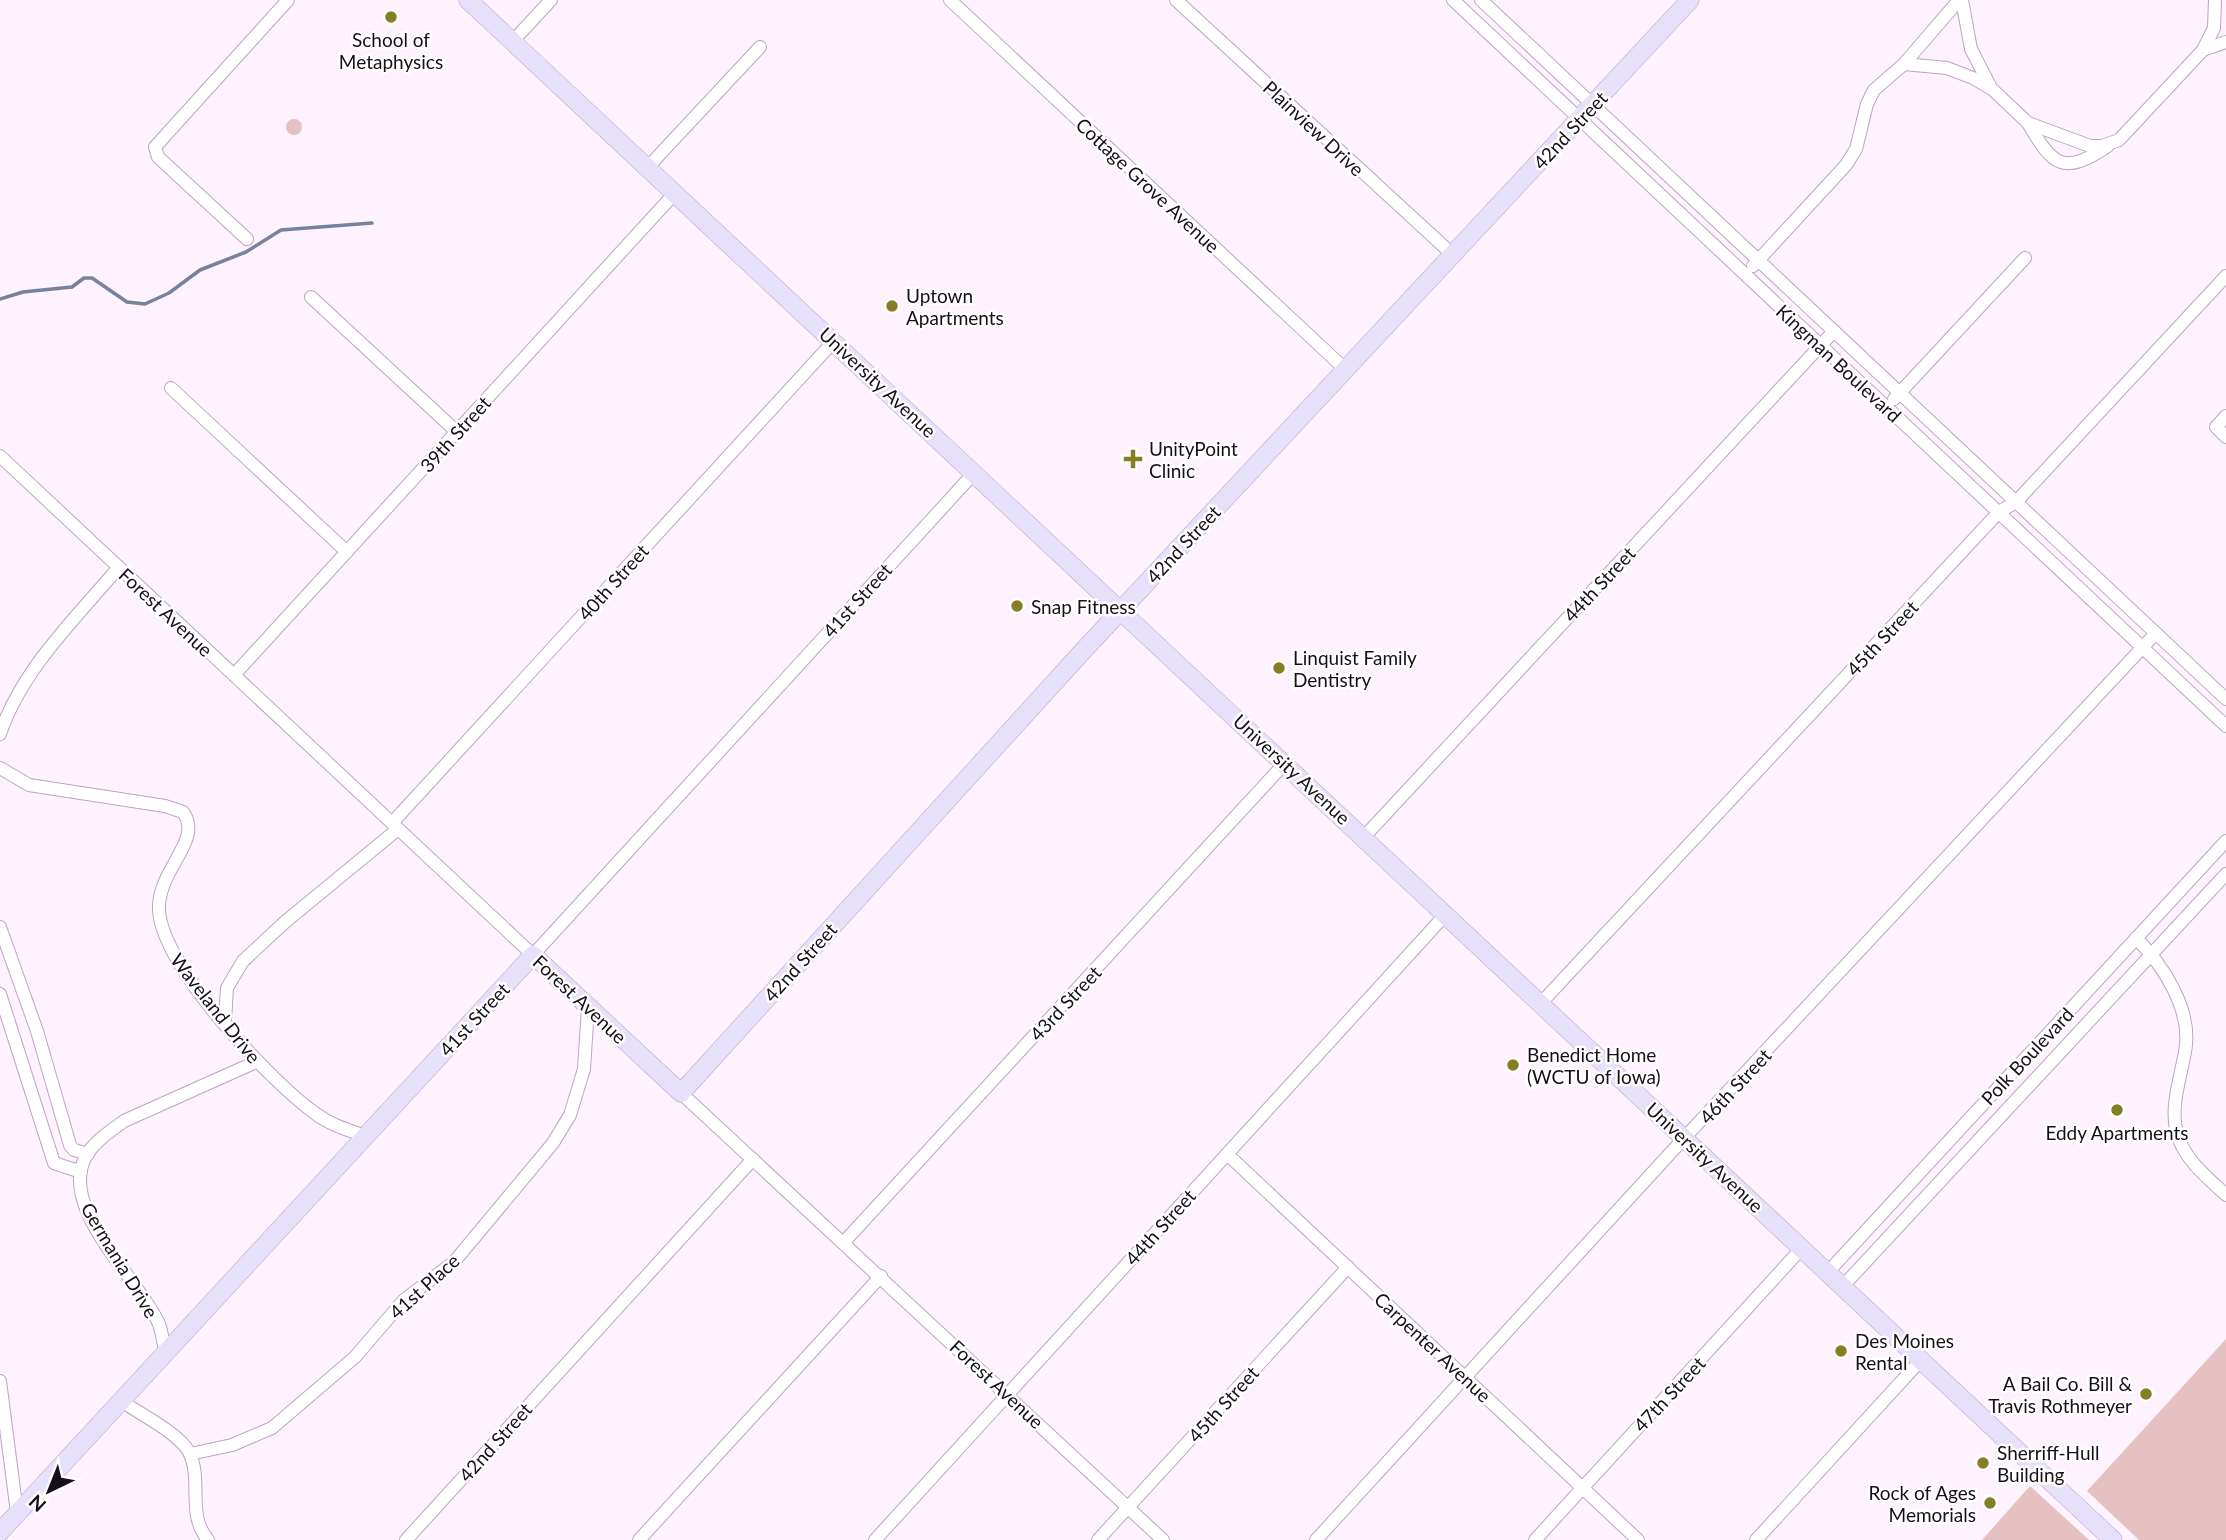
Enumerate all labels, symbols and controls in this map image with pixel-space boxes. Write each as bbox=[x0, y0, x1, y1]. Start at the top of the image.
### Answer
marker: School of Metaphysics bbox=[383, 9, 399, 25]
place label: School of Metaphysics bbox=[339, 28, 443, 73]
street label: Plainview Drive bbox=[1259, 76, 1369, 180]
street label: 42nd Street bbox=[1528, 86, 1612, 174]
street label: Cottage Grove Avenue bbox=[1072, 113, 1224, 257]
place label: Uptown Apartments bbox=[906, 284, 1004, 329]
marker: Uptown Apartments bbox=[884, 298, 900, 314]
street label: Kingman Boulevard bbox=[1772, 299, 1906, 427]
street label: University Avenue bbox=[815, 322, 941, 442]
street label: 39th Street bbox=[415, 391, 495, 477]
place label: UnityPoint Clinic bbox=[1149, 437, 1238, 482]
marker: UnityPoint Clinic bbox=[1123, 449, 1143, 469]
street label: 42nd Street bbox=[1141, 500, 1225, 588]
street label: 40th Street bbox=[573, 539, 653, 625]
street label: 44th Street bbox=[1558, 542, 1640, 626]
street label: 41st Street bbox=[818, 558, 896, 642]
street label: Forest Avenue bbox=[114, 563, 218, 661]
place label: Snap Fitness bbox=[1031, 595, 1136, 618]
street label: 45th Street bbox=[1841, 596, 1923, 680]
marker: Snap Fitness bbox=[1009, 598, 1025, 614]
place label: Linquist Family Dentistry bbox=[1293, 646, 1417, 691]
marker: Linquist Family Dentistry bbox=[1271, 660, 1287, 676]
street label: University Avenue bbox=[1229, 709, 1355, 829]
street label: 42nd Street bbox=[759, 918, 842, 1006]
street label: Waveland Drive bbox=[166, 949, 266, 1067]
street label: Forest Avenue bbox=[528, 950, 632, 1048]
street label: 43rd Street bbox=[1024, 961, 1106, 1045]
street label: 41st Street bbox=[434, 977, 514, 1060]
street label: Polk Boulevard bbox=[1976, 1003, 2078, 1109]
place label: Benedict Home (WCTU of Iowa) bbox=[1527, 1043, 1661, 1088]
street label: 46th Street bbox=[1694, 1044, 1776, 1128]
marker: Benedict Home (WCTU of Iowa) bbox=[1505, 1057, 1521, 1073]
street label: University Avenue bbox=[1642, 1097, 1768, 1217]
marker: Eddy Apartments bbox=[2109, 1102, 2125, 1118]
place label: Eddy Apartments bbox=[2045, 1121, 2189, 1144]
street label: 44th Street bbox=[1120, 1184, 1200, 1270]
street label: Germania Drive bbox=[77, 1198, 163, 1322]
street label: 41st Place bbox=[384, 1249, 464, 1323]
street label: Carpenter Avenue bbox=[1370, 1287, 1496, 1407]
place label: Des Moines Rental bbox=[1855, 1329, 1954, 1374]
street label: Forest Avenue bbox=[945, 1335, 1049, 1433]
marker: Des Moines Rental bbox=[1833, 1343, 1849, 1359]
street label: 47th Street bbox=[1628, 1352, 1710, 1436]
street label: 45th Street bbox=[1183, 1361, 1263, 1447]
place label: A Bail Co. Bill & Travis Rothmeyer bbox=[1988, 1372, 2132, 1417]
marker: A Bail Co. Bill & Travis Rothmeyer bbox=[2138, 1386, 2154, 1402]
street label: 42nd Street bbox=[454, 1398, 537, 1486]
place label: Sherriff-Hull Building bbox=[1997, 1441, 2100, 1486]
marker: Sherriff-Hull Building bbox=[1975, 1455, 1991, 1471]
north arrow bbox=[14, 1456, 84, 1526]
place label: Rock of Ages Memorials bbox=[1868, 1481, 1976, 1526]
text: N bbox=[24, 1490, 50, 1517]
marker: Rock of Ages Memorials bbox=[1982, 1495, 1998, 1511]

